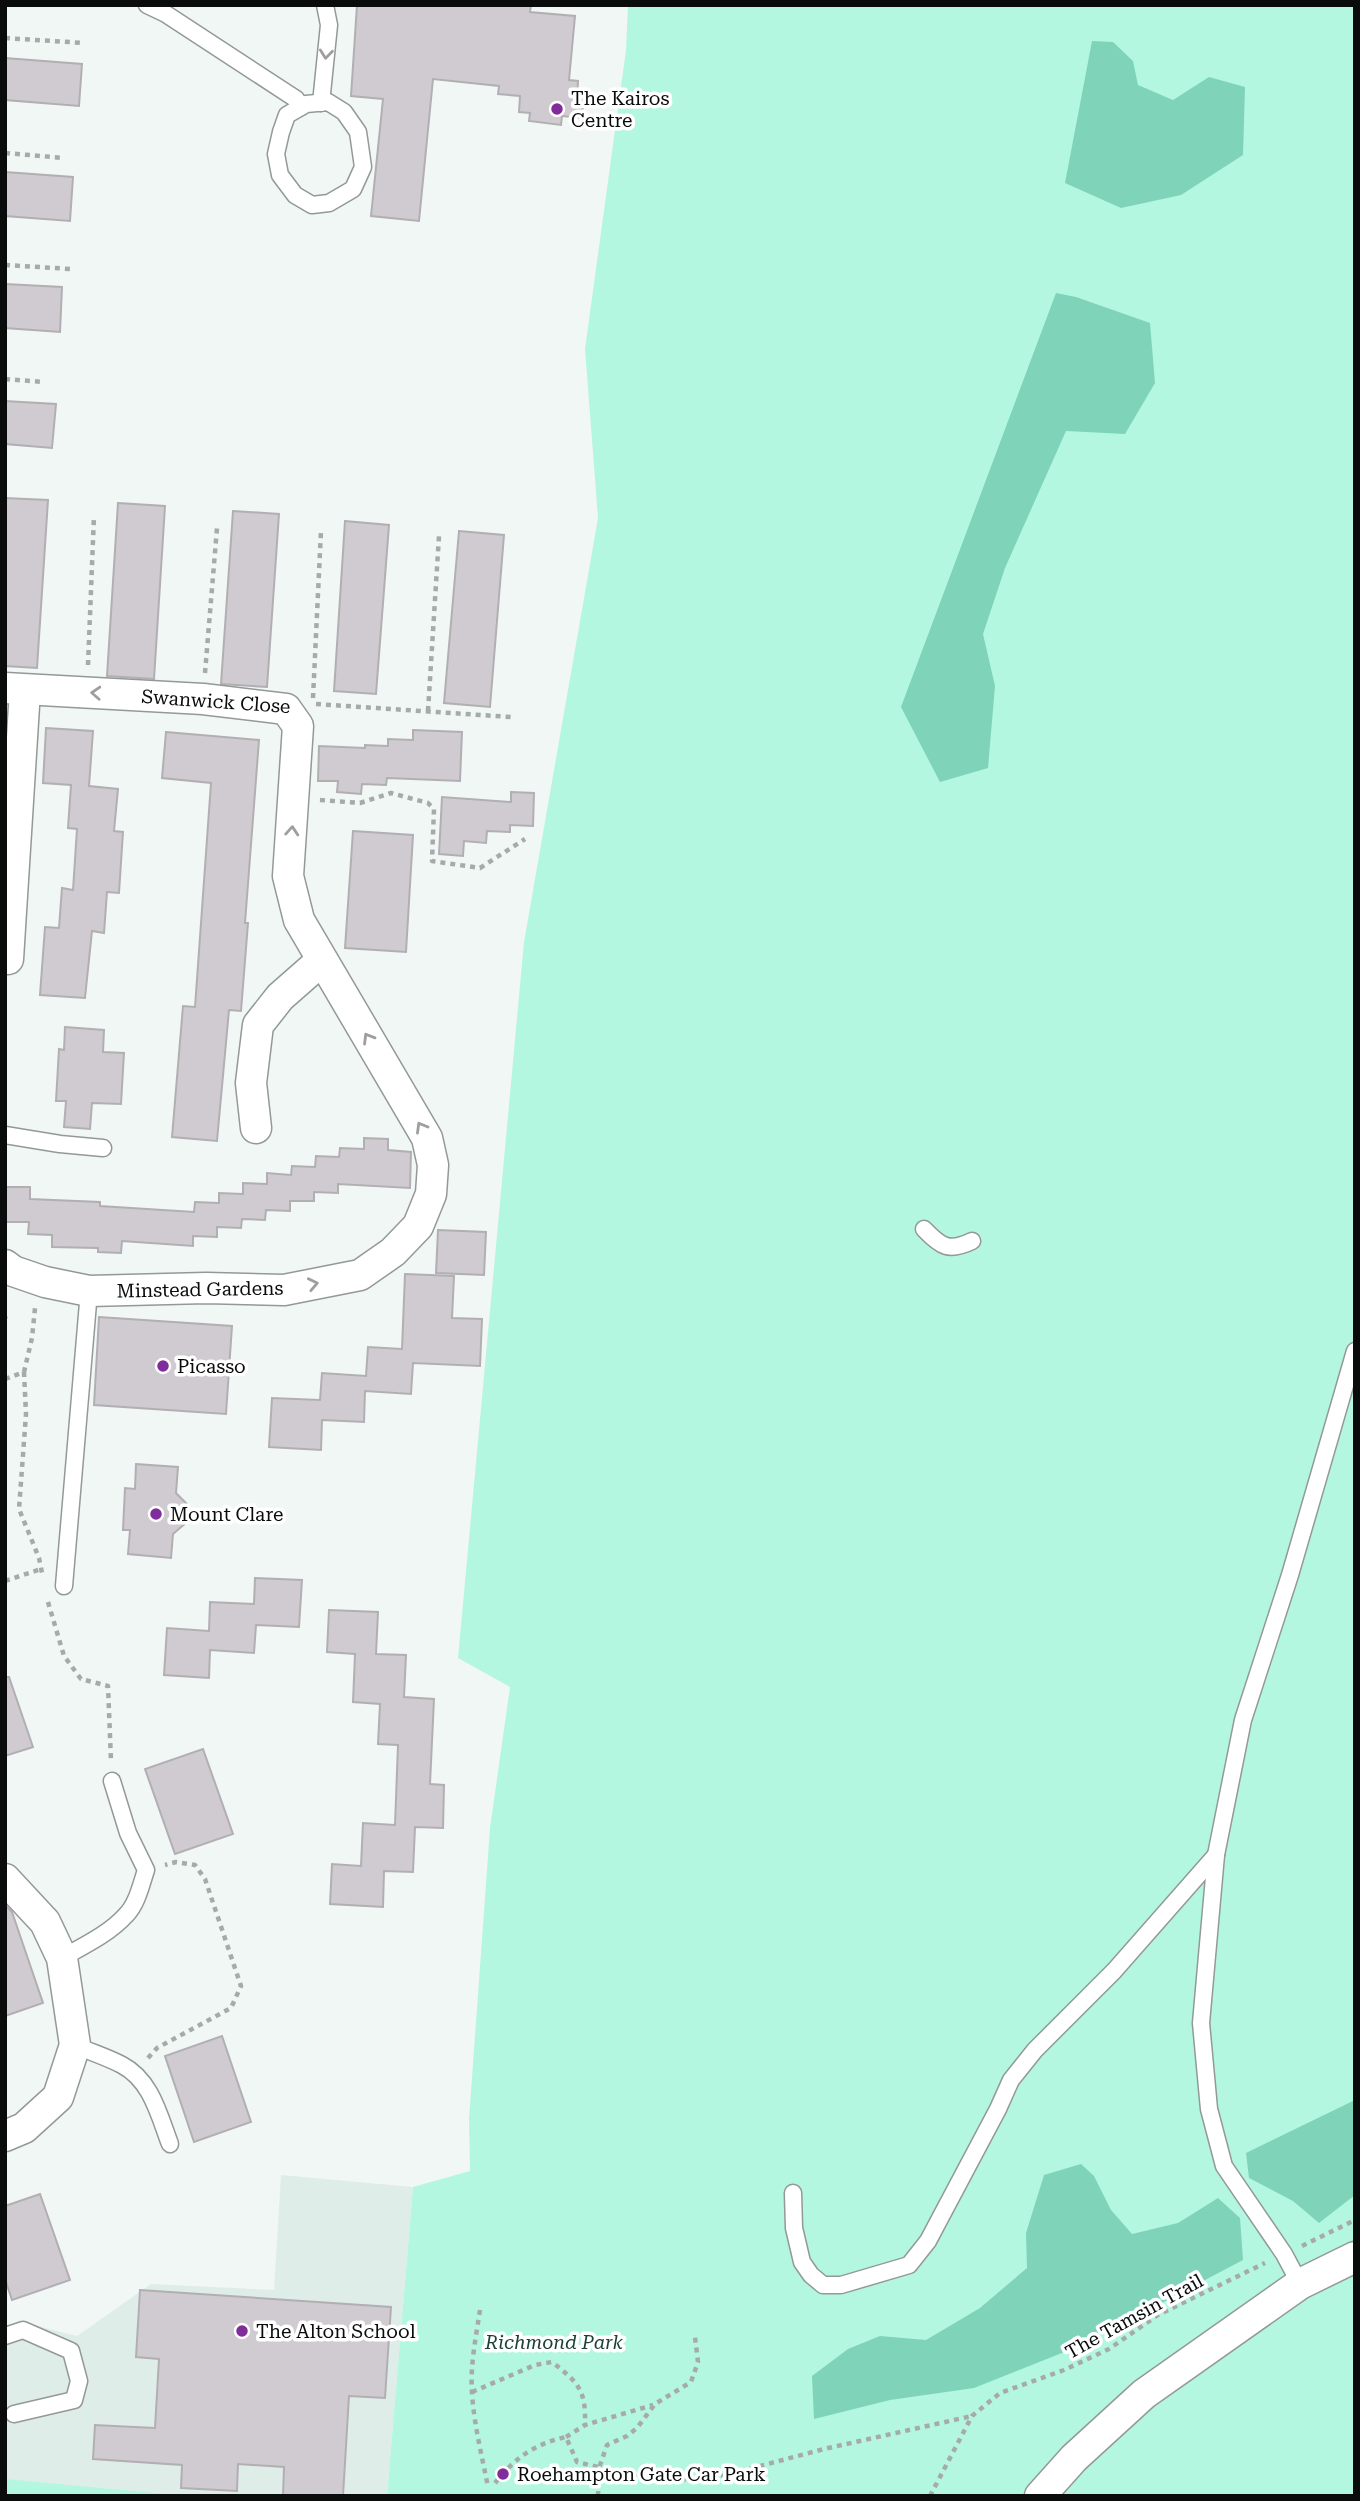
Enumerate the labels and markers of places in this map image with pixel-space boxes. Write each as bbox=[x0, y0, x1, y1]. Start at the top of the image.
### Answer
place label: The Kairos Centre bbox=[571, 87, 669, 132]
marker: The Kairos Centre bbox=[549, 101, 565, 117]
place label: Picasso bbox=[177, 1355, 246, 1378]
marker: Picasso bbox=[155, 1358, 171, 1374]
place label: Mount Clare bbox=[170, 1503, 283, 1526]
marker: Mount Clare bbox=[148, 1506, 164, 1522]
place label: The Alton School bbox=[256, 2320, 416, 2343]
marker: The Alton School bbox=[234, 2323, 250, 2339]
place label: Roehampton Gate Car Park bbox=[517, 2463, 765, 2486]
marker: Roehampton Gate Car Park bbox=[495, 2466, 511, 2482]

